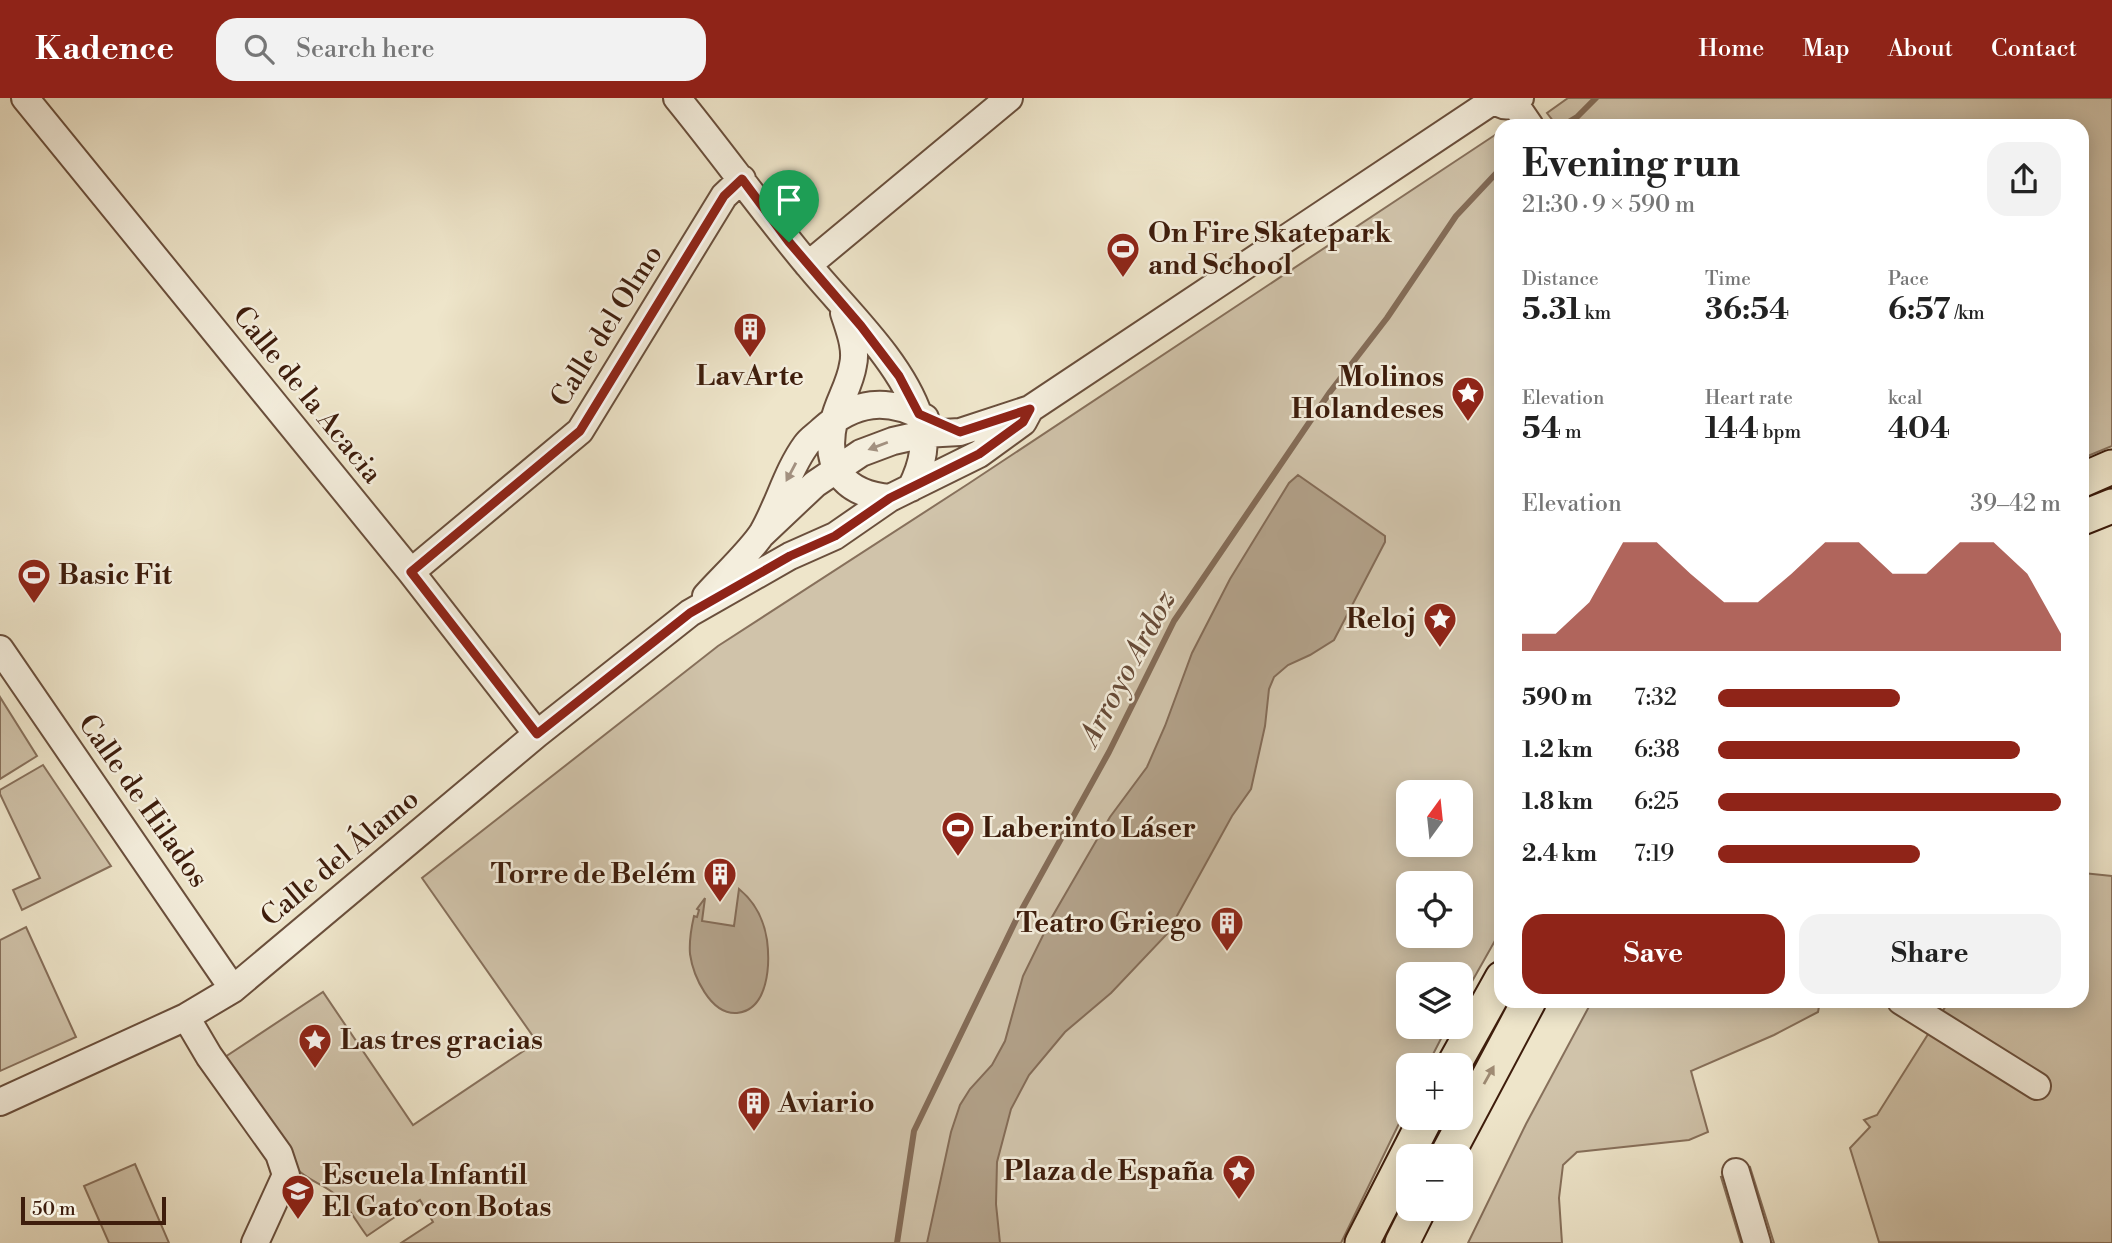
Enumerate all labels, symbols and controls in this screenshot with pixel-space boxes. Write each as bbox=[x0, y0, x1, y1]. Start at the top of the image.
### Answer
search box bbox=[216, 18, 706, 81]
text: Kadence bbox=[35, 29, 174, 70]
icon: search bbox=[240, 30, 278, 68]
text: Search here bbox=[296, 33, 435, 65]
text: Home bbox=[1699, 34, 1764, 64]
text: Map bbox=[1802, 34, 1850, 64]
text: About bbox=[1888, 34, 1953, 64]
text: Contact bbox=[1991, 34, 2077, 64]
text: Evening run bbox=[1522, 141, 1740, 188]
button: share bbox=[1987, 142, 2061, 216]
pin bbox=[759, 170, 819, 242]
icon: arrive bbox=[770, 181, 808, 219]
text: 21:30 · 9 × 590 m bbox=[1522, 191, 1695, 219]
place label: On Fire Skatepark and School bbox=[1148, 216, 1392, 283]
sports icon: On Fire Skatepark and School bbox=[1104, 230, 1142, 279]
street label: Calle del Olmo bbox=[543, 239, 671, 413]
text: Distance bbox=[1522, 267, 1599, 291]
text: Time bbox=[1705, 267, 1751, 291]
text: Pace bbox=[1888, 267, 1929, 291]
text: 5.31 bbox=[1522, 291, 1581, 329]
text: 36:54 bbox=[1705, 291, 1789, 329]
text: 6:57 bbox=[1888, 291, 1950, 329]
street label: Calle de la Acacia bbox=[225, 299, 390, 491]
text: km bbox=[1581, 301, 1611, 325]
text: /km bbox=[1950, 301, 1985, 325]
building icon: LavArte bbox=[731, 310, 769, 359]
place label: LavArte bbox=[696, 359, 804, 394]
place label: Molinos Holandeses bbox=[1291, 360, 1444, 427]
place icon: Molinos Holandeses bbox=[1449, 374, 1487, 423]
text: Elevation bbox=[1522, 386, 1604, 410]
text: Heart rate bbox=[1705, 386, 1793, 410]
text: kcal bbox=[1888, 386, 1922, 410]
text: 54 bbox=[1522, 410, 1561, 448]
text: 144 bbox=[1705, 410, 1759, 448]
text: 404 bbox=[1888, 410, 1950, 448]
text: m bbox=[1561, 420, 1582, 444]
text: bpm bbox=[1759, 420, 1801, 444]
one-way arrow bbox=[868, 441, 889, 452]
one-way arrow bbox=[785, 462, 797, 481]
text: Elevation bbox=[1522, 490, 1622, 518]
text: 39–42 m bbox=[1970, 490, 2061, 518]
sports icon: Basic Fit bbox=[15, 556, 53, 605]
place label: Basic Fit bbox=[58, 558, 173, 593]
water label: Arroyo Ardoz bbox=[1070, 584, 1185, 755]
place icon: Reloj bbox=[1421, 600, 1459, 649]
place label: Reloj bbox=[1346, 602, 1416, 637]
text: 590 m bbox=[1522, 684, 1592, 712]
text: 7:32 bbox=[1634, 684, 1677, 712]
street label: Calle de Hilados bbox=[70, 708, 216, 894]
text: 1.2 km bbox=[1522, 736, 1593, 764]
text: 6:38 bbox=[1634, 736, 1680, 764]
street label: Calle del Álamo bbox=[252, 780, 426, 934]
north arrow bbox=[1396, 780, 1474, 858]
map controls bbox=[1396, 780, 1473, 1221]
text: 1.8 km bbox=[1522, 788, 1593, 816]
text: 6:25 bbox=[1634, 788, 1679, 816]
sports icon: Laberinto Láser bbox=[939, 809, 977, 858]
place label: Laberinto Láser bbox=[982, 811, 1196, 846]
text: 2.4 km bbox=[1522, 840, 1597, 868]
text: 7:19 bbox=[1634, 840, 1674, 868]
building icon: Torre de Belém bbox=[701, 855, 739, 904]
place label: Torre de Belém bbox=[491, 857, 697, 892]
button: locate bbox=[1396, 871, 1473, 948]
building icon: Teatro Griego bbox=[1208, 904, 1246, 953]
place label: Teatro Griego bbox=[1016, 906, 1202, 941]
button: Save bbox=[1522, 914, 1785, 994]
button: Share bbox=[1799, 914, 2061, 994]
button: layers bbox=[1396, 962, 1473, 1039]
place icon: Las tres gracias bbox=[296, 1021, 334, 1070]
place label: Las tres gracias bbox=[340, 1023, 543, 1058]
button: + bbox=[1396, 1053, 1473, 1130]
one-way arrow bbox=[1483, 1065, 1495, 1084]
building icon: Aviario bbox=[735, 1084, 773, 1133]
place label: Aviario bbox=[777, 1086, 875, 1121]
button: − bbox=[1396, 1144, 1473, 1221]
place icon: Plaza de España bbox=[1220, 1152, 1258, 1201]
place label: Plaza de España bbox=[1003, 1154, 1215, 1189]
place label: Escuela Infantil El Gato con Botas bbox=[322, 1158, 551, 1225]
school or university icon: Escuela Infantil El Gato con Botas bbox=[279, 1172, 317, 1221]
scale bar bbox=[21, 1194, 166, 1226]
text: 50 m bbox=[32, 1197, 76, 1221]

